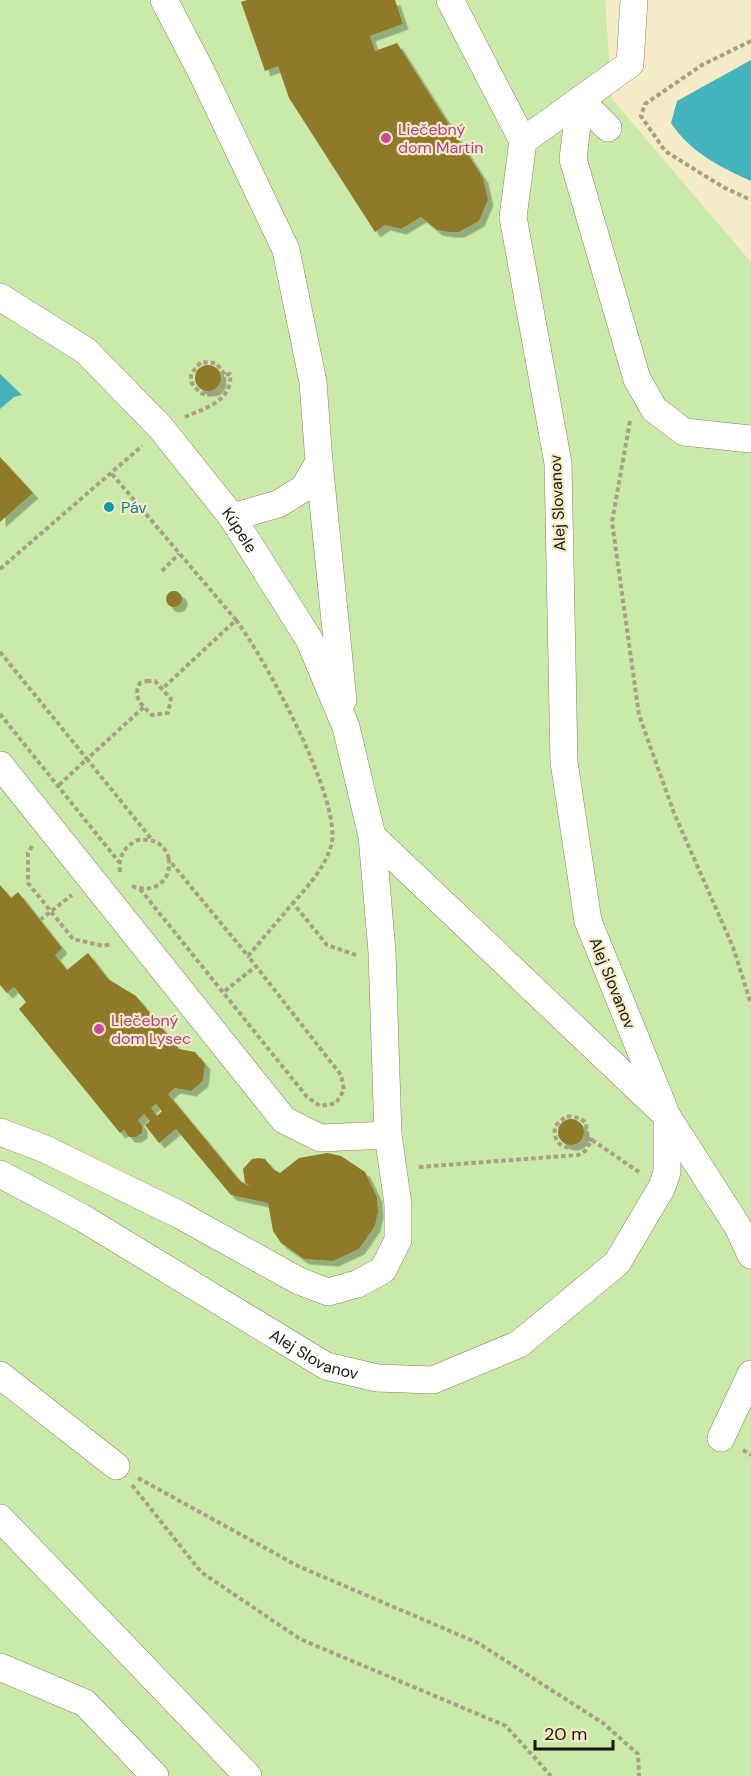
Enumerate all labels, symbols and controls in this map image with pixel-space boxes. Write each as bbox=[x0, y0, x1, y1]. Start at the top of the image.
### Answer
place label: Liečebný dom Martin bbox=[398, 119, 483, 158]
marker: Liečebný dom Martin bbox=[379, 131, 393, 145]
street label: Alej Slovanov bbox=[544, 454, 571, 552]
place label: Páv bbox=[121, 497, 147, 518]
marker: Páv bbox=[102, 500, 116, 514]
street label: Kúpele bbox=[217, 503, 262, 557]
street label: Alej Slovanov bbox=[585, 934, 641, 1033]
place label: Liečebný dom Lysec bbox=[111, 1010, 191, 1049]
marker: Liečebný dom Lysec bbox=[92, 1022, 106, 1036]
street label: Alej Slovanov bbox=[266, 1324, 361, 1384]
scale bar bbox=[535, 1713, 613, 1751]
text: 20 m bbox=[544, 1722, 587, 1746]

